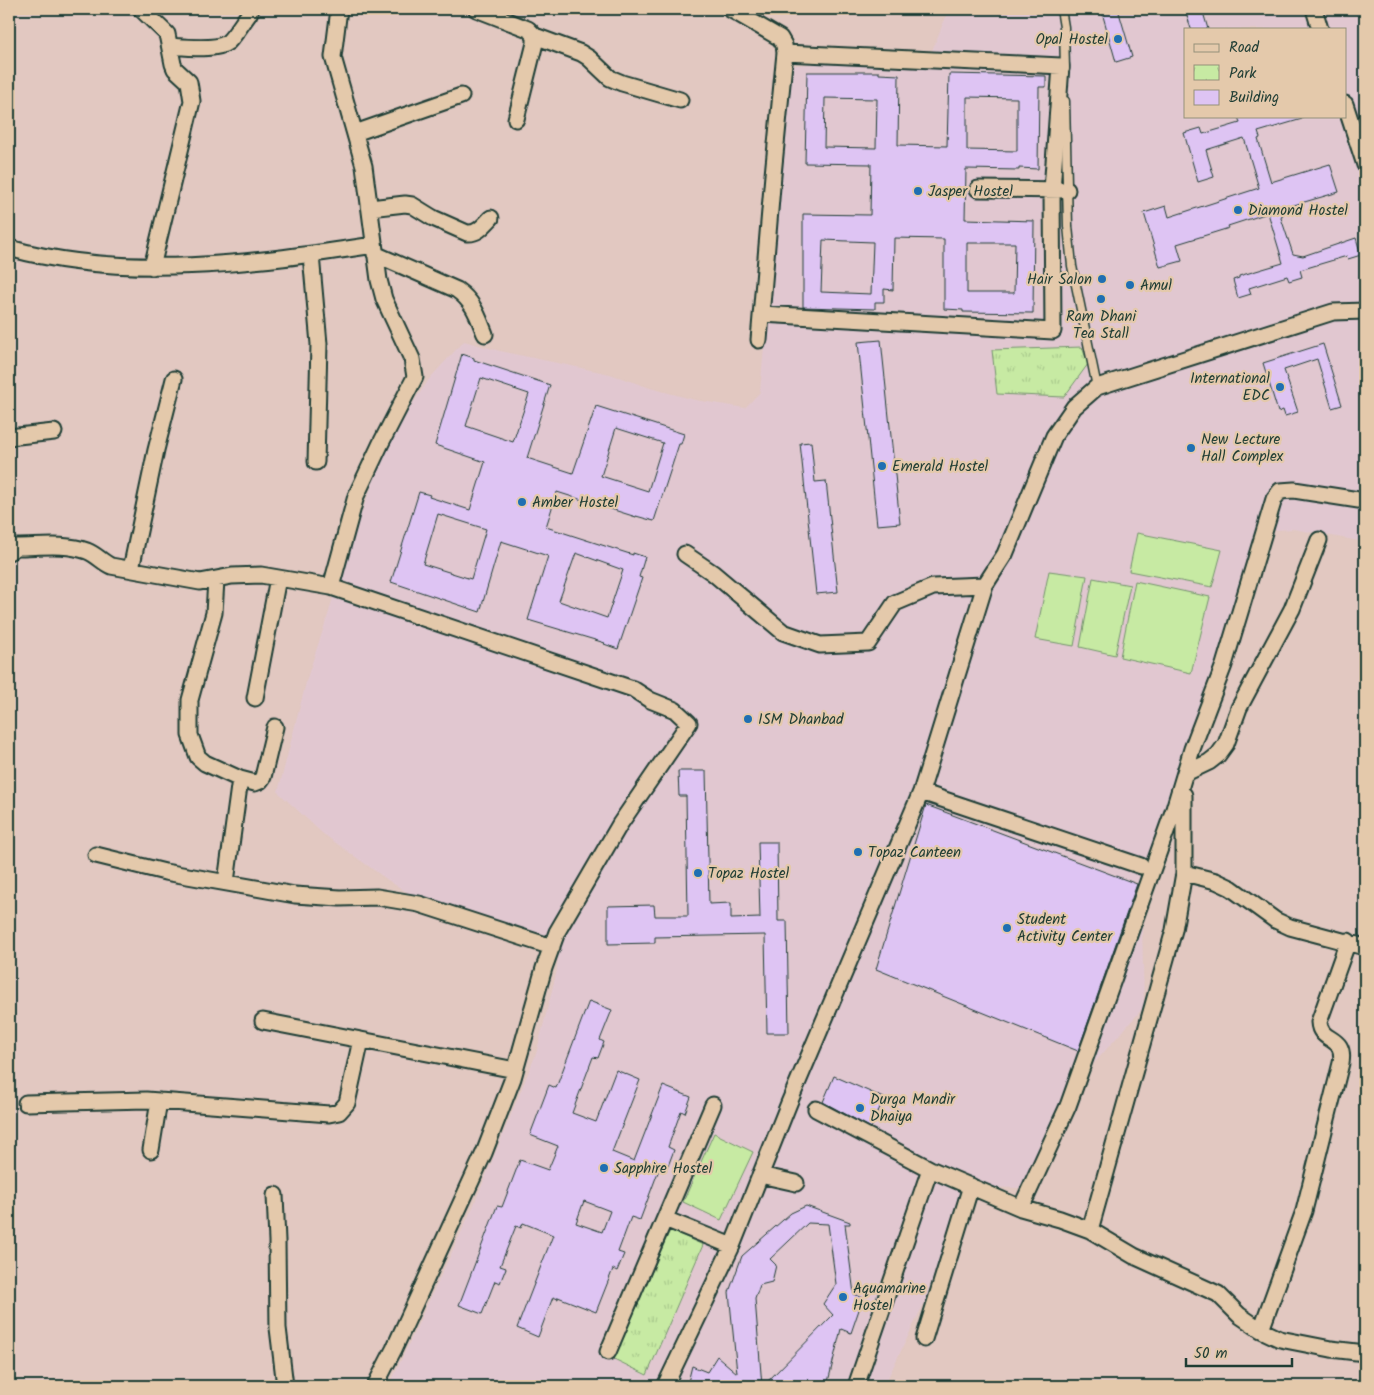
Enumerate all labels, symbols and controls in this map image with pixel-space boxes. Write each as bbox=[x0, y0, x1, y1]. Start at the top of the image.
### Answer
place label: Opal Hostel bbox=[1035, 28, 1108, 52]
legend bbox=[1184, 28, 1346, 118]
marker: Opal Hostel bbox=[1112, 33, 1124, 45]
text: Road bbox=[1229, 36, 1260, 60]
text: Park bbox=[1229, 62, 1257, 86]
text: Building bbox=[1229, 86, 1279, 110]
place label: Jasper Hostel bbox=[928, 180, 1013, 204]
marker: Jasper Hostel bbox=[912, 185, 924, 197]
place label: Diamond Hostel bbox=[1248, 199, 1348, 223]
marker: Diamond Hostel bbox=[1232, 204, 1244, 216]
place label: Hair Salon bbox=[1027, 268, 1092, 292]
marker: Hair Salon bbox=[1096, 273, 1108, 285]
place label: Amul bbox=[1140, 274, 1172, 298]
marker: Amul bbox=[1124, 279, 1136, 291]
marker: Ram Dhani Tea Stall bbox=[1095, 293, 1107, 305]
place label: Ram Dhani Tea Stall bbox=[1066, 305, 1137, 346]
place label: International EDC bbox=[1190, 367, 1270, 408]
marker: International EDC bbox=[1274, 381, 1286, 393]
place label: New Lecture Hall Complex bbox=[1201, 428, 1284, 469]
marker: New Lecture Hall Complex bbox=[1185, 442, 1197, 454]
place label: Emerald Hostel bbox=[892, 455, 988, 479]
marker: Emerald Hostel bbox=[876, 460, 888, 472]
place label: Amber Hostel bbox=[532, 491, 618, 515]
marker: Amber Hostel bbox=[516, 496, 528, 508]
place label: ISM Dhanbad bbox=[758, 708, 844, 732]
marker: ISM Dhanbad bbox=[742, 713, 754, 725]
place label: Topaz Canteen bbox=[868, 841, 961, 865]
marker: Topaz Canteen bbox=[852, 846, 864, 858]
place label: Topaz Hostel bbox=[708, 862, 789, 886]
marker: Topaz Hostel bbox=[692, 867, 704, 879]
place label: Student Activity Center bbox=[1017, 908, 1113, 949]
marker: Student Activity Center bbox=[1001, 922, 1013, 934]
place label: Durga Mandir Dhaiya bbox=[870, 1088, 956, 1129]
marker: Durga Mandir Dhaiya bbox=[854, 1102, 866, 1114]
place label: Sapphire Hostel bbox=[614, 1157, 712, 1181]
marker: Sapphire Hostel bbox=[598, 1162, 610, 1174]
place label: Aquamarine Hostel bbox=[853, 1277, 926, 1318]
marker: Aquamarine Hostel bbox=[837, 1291, 849, 1303]
scale bar bbox=[1186, 1335, 1293, 1367]
text: 50 m bbox=[1194, 1342, 1228, 1366]

